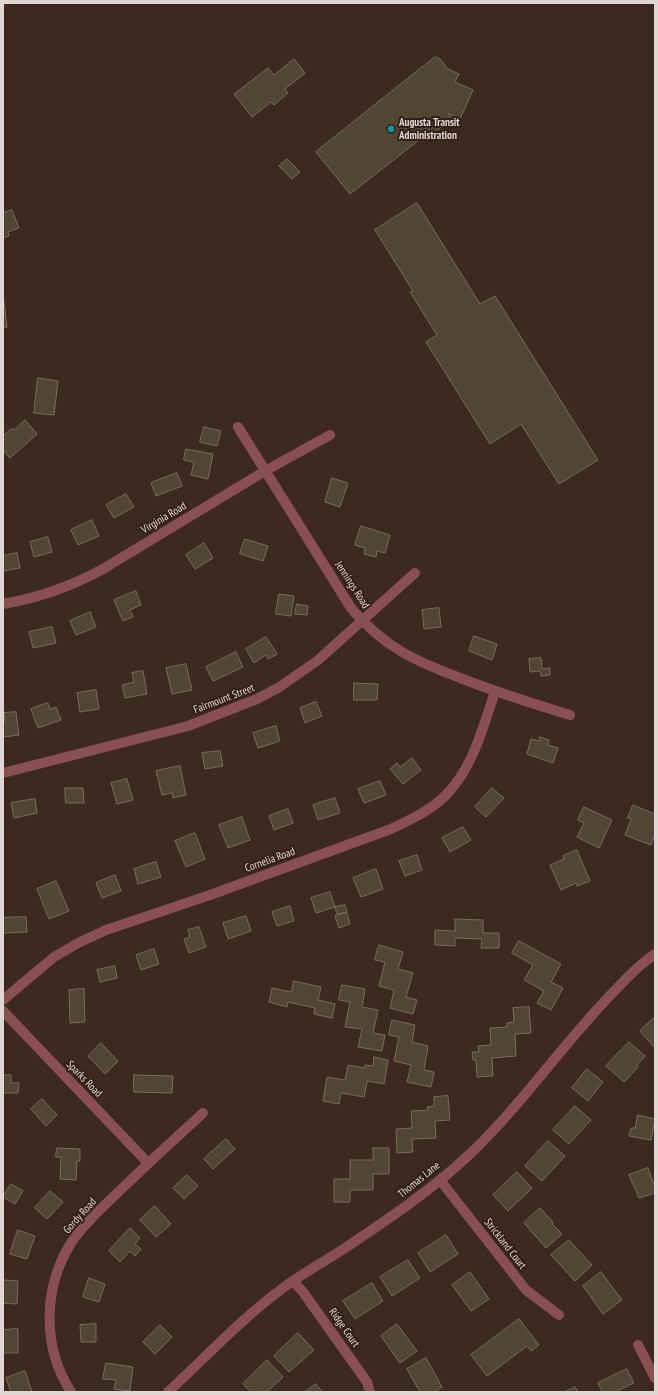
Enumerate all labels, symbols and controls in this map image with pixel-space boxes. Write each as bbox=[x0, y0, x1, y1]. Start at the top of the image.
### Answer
place label: Augusta Transit Administration bbox=[399, 116, 460, 142]
marker: Augusta Transit Administration bbox=[386, 124, 396, 134]
street label: Virginia Road bbox=[139, 499, 189, 537]
street label: Jennings Road bbox=[332, 559, 372, 611]
street label: Fairmount Street bbox=[192, 681, 256, 717]
street label: Cornelia Road bbox=[243, 845, 297, 875]
street label: Sparks Road bbox=[63, 1058, 105, 1100]
street label: Thomas Lane bbox=[395, 1159, 443, 1201]
street label: Gordy Road bbox=[61, 1196, 99, 1236]
street label: Strickland Court bbox=[481, 1216, 529, 1272]
street label: Ridge Court bbox=[326, 1306, 362, 1350]

